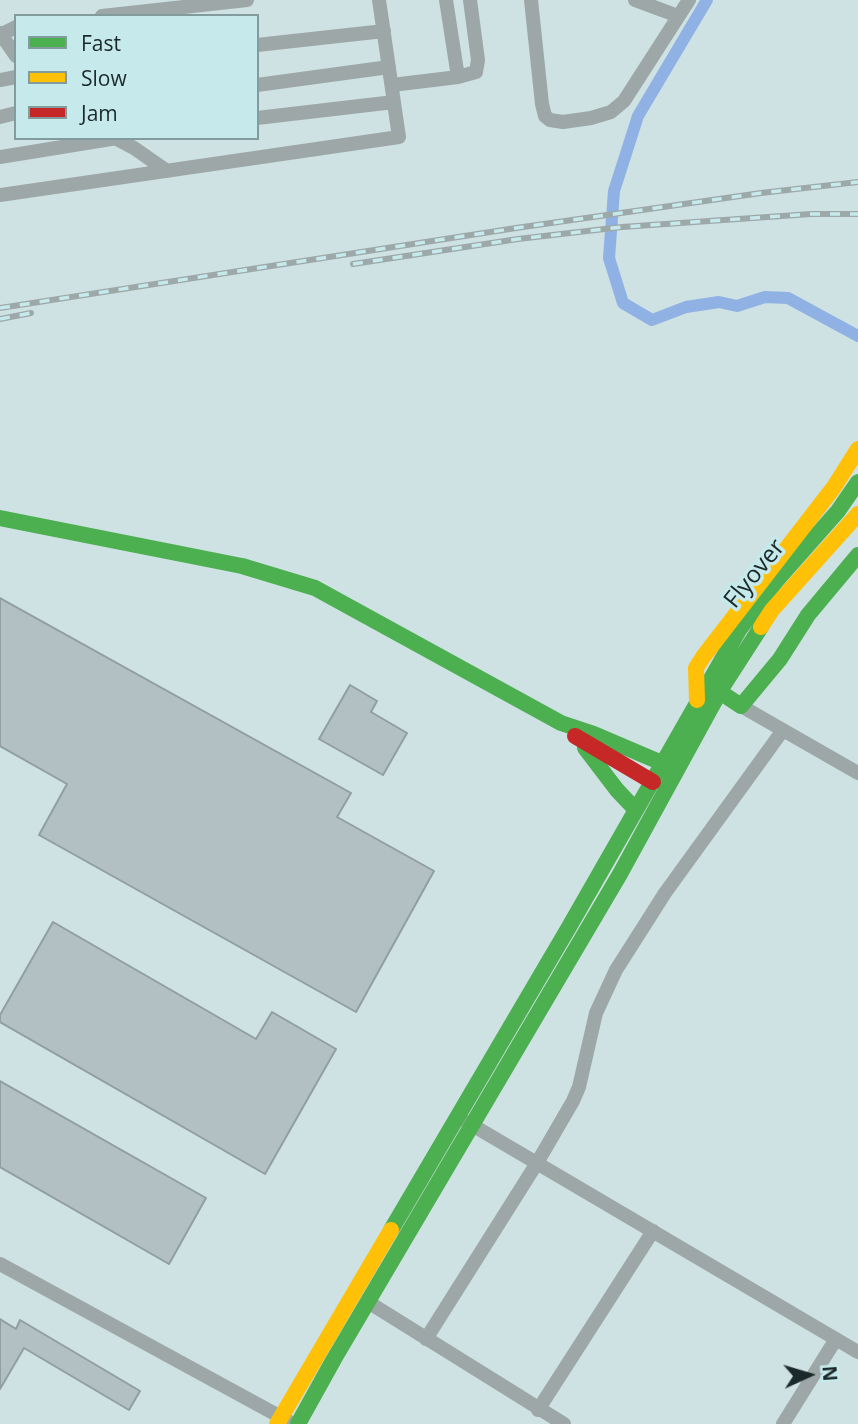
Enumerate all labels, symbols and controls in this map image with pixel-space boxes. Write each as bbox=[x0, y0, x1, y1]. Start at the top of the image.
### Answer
legend bbox=[14, 14, 259, 140]
text: Fast bbox=[81, 29, 121, 57]
text: Slow bbox=[81, 64, 127, 92]
text: Jam bbox=[81, 99, 118, 127]
street label: Flyover bbox=[719, 534, 791, 614]
north arrow bbox=[774, 1340, 844, 1410]
text: N bbox=[816, 1365, 843, 1382]

